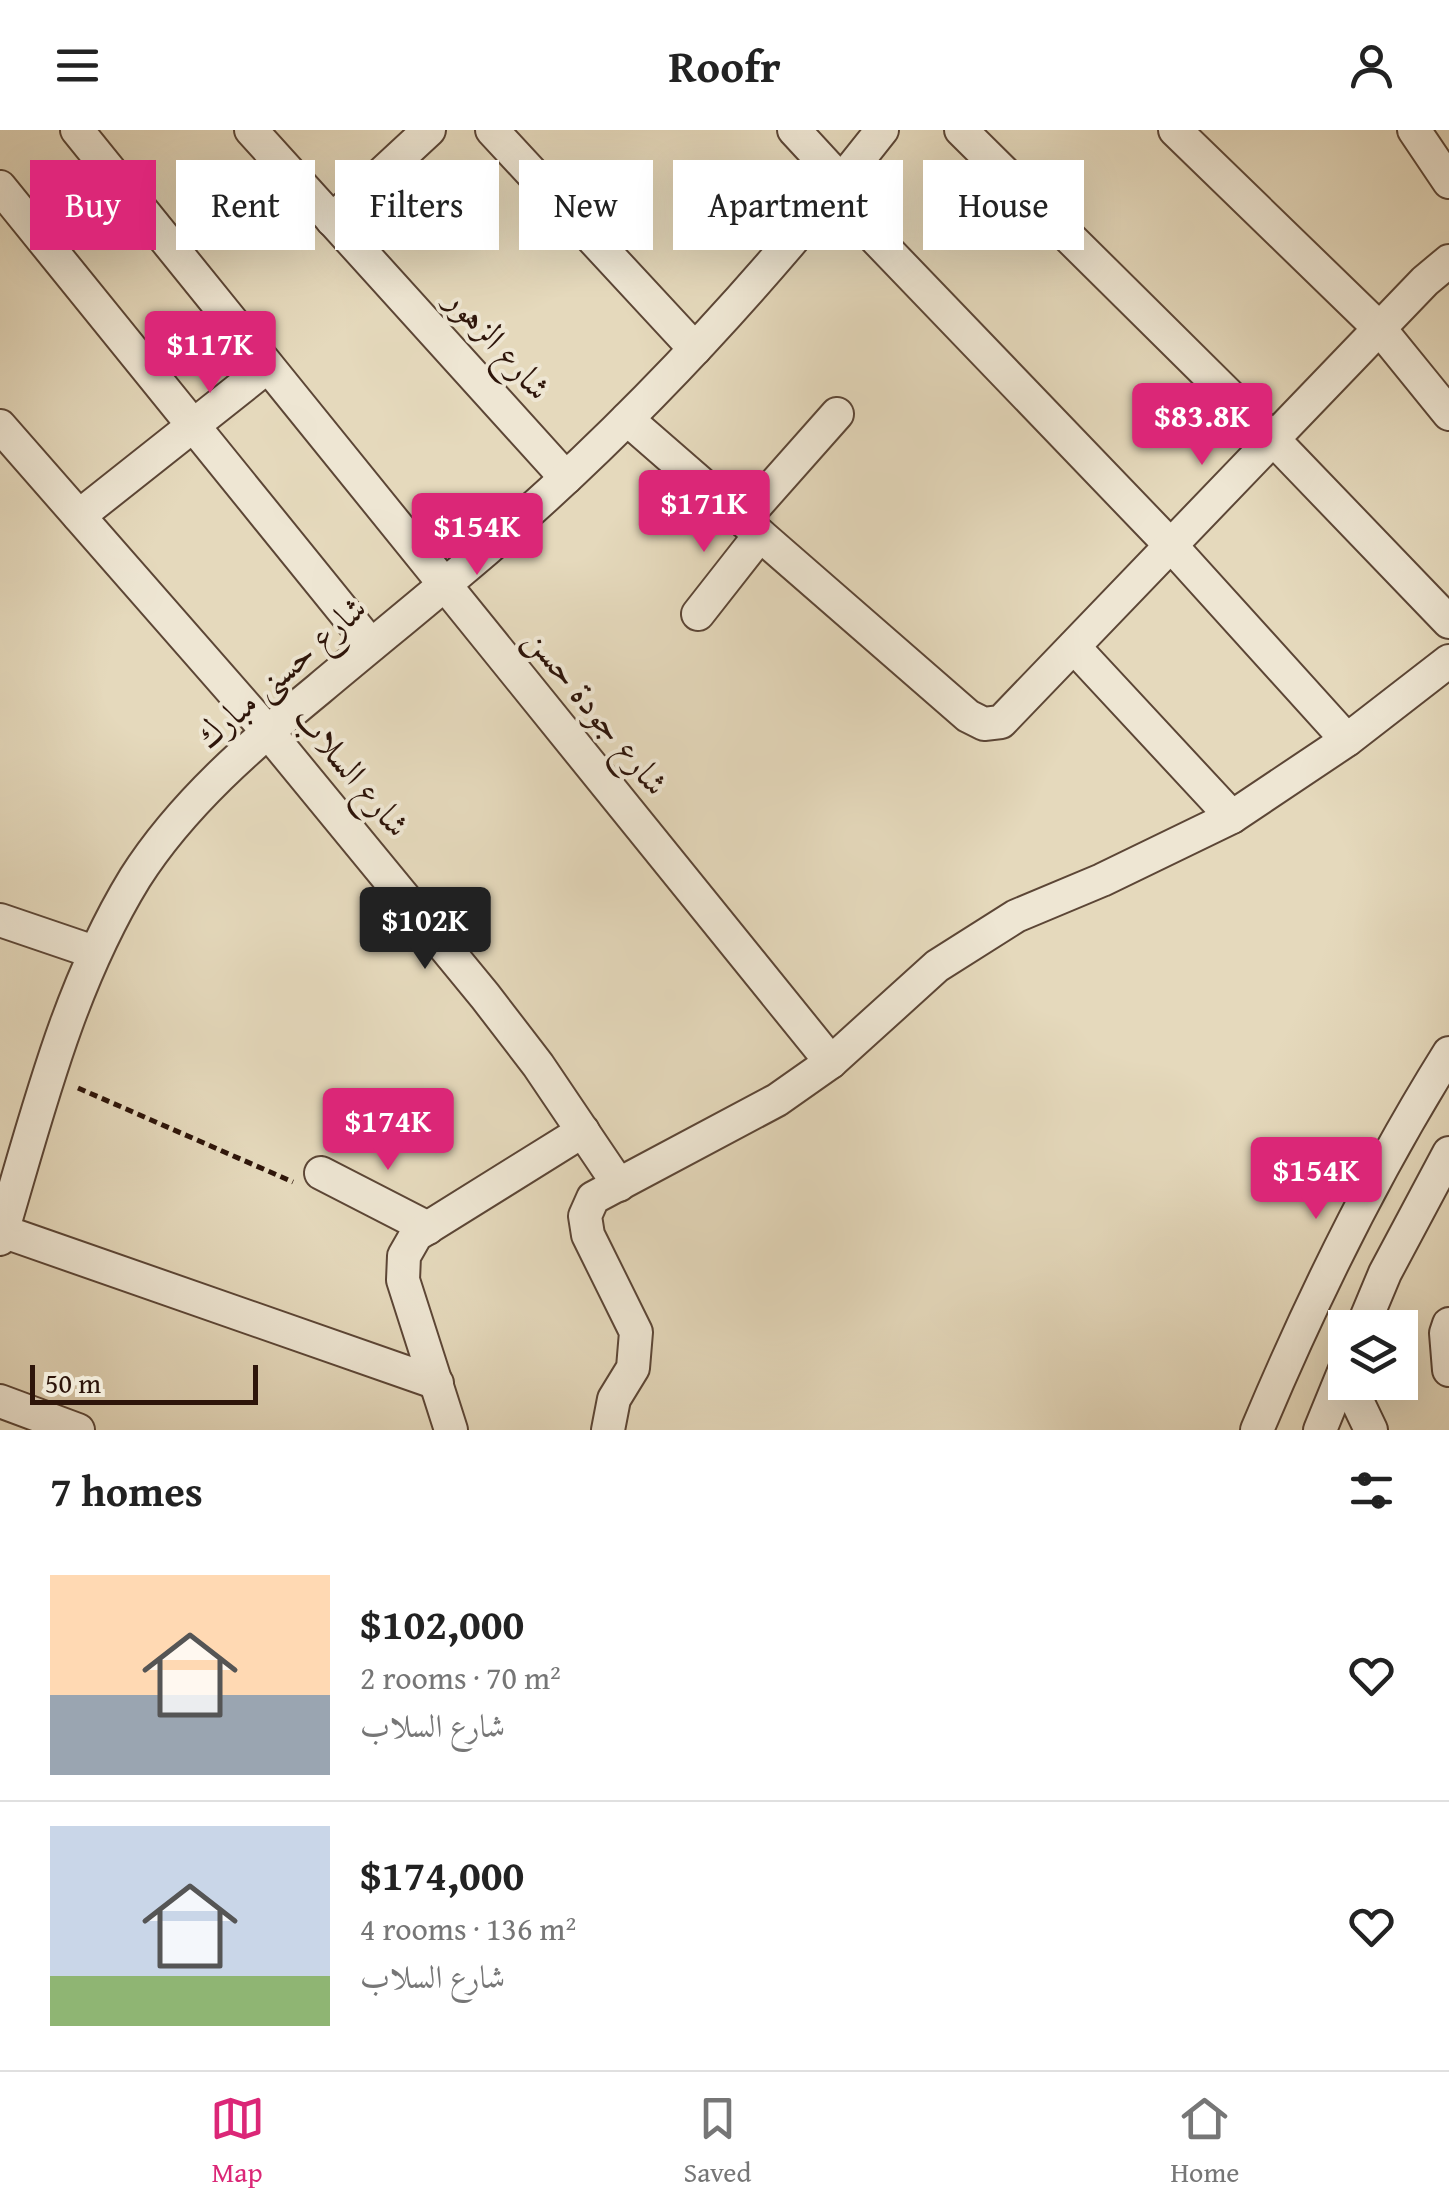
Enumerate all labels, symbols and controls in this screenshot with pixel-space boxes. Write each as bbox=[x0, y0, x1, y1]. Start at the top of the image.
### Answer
text: Roofr bbox=[668, 33, 781, 98]
icon: menu bbox=[50, 38, 105, 93]
icon: person bbox=[1344, 38, 1399, 93]
chip: Buy bbox=[30, 160, 156, 250]
chip: Rent bbox=[176, 160, 315, 250]
chip: Filters bbox=[335, 160, 499, 250]
chip: New bbox=[519, 160, 653, 250]
chip: Apartment bbox=[673, 160, 903, 250]
chip: House bbox=[923, 160, 1084, 250]
street label: شارع الزهور bbox=[430, 274, 564, 414]
pin: $117K bbox=[140, 311, 280, 396]
text: $117K bbox=[167, 320, 253, 367]
pin: $83.8K bbox=[1121, 383, 1283, 468]
text: $83.8K bbox=[1154, 392, 1250, 439]
pin: $171K bbox=[634, 470, 774, 555]
text: $171K bbox=[661, 479, 747, 526]
pin: $154K bbox=[407, 493, 547, 578]
text: $154K bbox=[434, 502, 520, 549]
street label: شارع حسنى مبارك bbox=[184, 583, 380, 763]
street label: شارع جودة حسن bbox=[510, 615, 681, 809]
street label: شارع السلاب bbox=[279, 694, 423, 850]
pin: $102K bbox=[355, 887, 495, 972]
text: $102K bbox=[382, 896, 468, 943]
pin: $174K bbox=[318, 1088, 458, 1173]
text: $174K bbox=[345, 1097, 431, 1144]
pin: $154K bbox=[1246, 1137, 1386, 1222]
text: $154K bbox=[1273, 1146, 1359, 1193]
map controls bbox=[1328, 1310, 1418, 1400]
button: layers bbox=[1328, 1310, 1418, 1400]
scale bar bbox=[30, 1360, 258, 1404]
text: 50 m bbox=[45, 1362, 101, 1403]
text: 7 homes bbox=[50, 1460, 203, 1521]
icon: filters bbox=[1344, 1463, 1399, 1518]
text: $102,000 bbox=[360, 1593, 524, 1654]
icon: home bbox=[130, 1615, 250, 1735]
icon: heart bbox=[1344, 1648, 1399, 1703]
text: 2 rooms · 70 m² bbox=[360, 1654, 561, 1701]
text: شارع السلاب bbox=[360, 1702, 505, 1749]
text: $174,000 bbox=[360, 1844, 524, 1905]
icon: home bbox=[130, 1866, 250, 1986]
icon: heart bbox=[1344, 1899, 1399, 1954]
text: 4 rooms · 136 m² bbox=[360, 1905, 576, 1952]
text: شارع السلاب bbox=[360, 1953, 505, 2000]
tab: Map bbox=[210, 2091, 265, 2192]
tab: Saved bbox=[684, 2091, 751, 2192]
tab: Home bbox=[1171, 2091, 1239, 2192]

